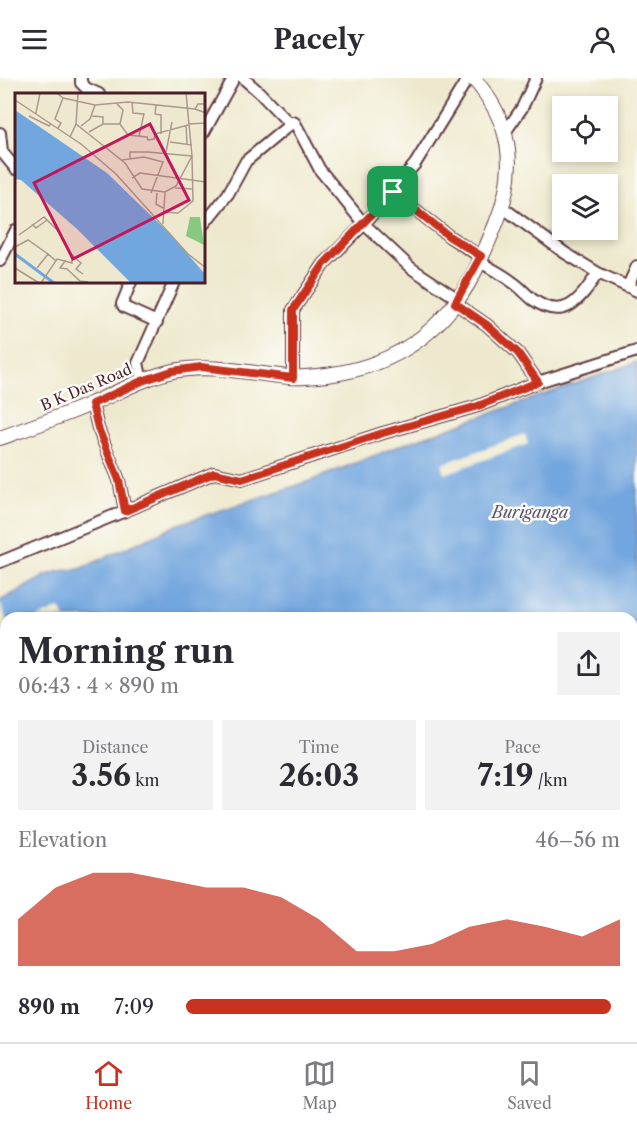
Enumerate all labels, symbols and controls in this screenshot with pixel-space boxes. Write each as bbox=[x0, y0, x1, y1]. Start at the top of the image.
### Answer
icon: menu bbox=[18, 23, 51, 56]
text: Pacely bbox=[273, 23, 364, 56]
icon: person bbox=[586, 23, 619, 56]
inset map bbox=[15, 93, 206, 284]
map controls bbox=[552, 96, 618, 240]
button: locate bbox=[552, 96, 618, 162]
pin bbox=[367, 166, 418, 217]
button: layers bbox=[552, 174, 618, 240]
icon: arrive bbox=[376, 175, 409, 208]
street label: B K Das Road bbox=[37, 359, 135, 415]
water label: Buriganga bbox=[490, 502, 569, 522]
text: Morning run bbox=[18, 631, 234, 672]
button: share bbox=[557, 632, 620, 695]
text: 06:43 · 4 × 890 m bbox=[18, 674, 179, 698]
text: Distance bbox=[82, 737, 148, 757]
text: Time bbox=[299, 737, 339, 757]
text: Pace bbox=[505, 737, 541, 757]
text: 3.56 bbox=[71, 757, 131, 794]
text: 26:03 bbox=[279, 757, 359, 794]
text: 7:19 bbox=[478, 757, 534, 794]
text: km bbox=[131, 770, 159, 790]
text: /km bbox=[534, 770, 568, 790]
text: Elevation bbox=[18, 828, 107, 852]
text: 46–56 m bbox=[535, 828, 620, 852]
text: 890 m bbox=[18, 995, 80, 1019]
text: 7:09 bbox=[114, 995, 154, 1019]
tab: Home bbox=[85, 1057, 132, 1113]
tab: Map bbox=[303, 1057, 337, 1113]
tab: Saved bbox=[507, 1057, 552, 1113]

